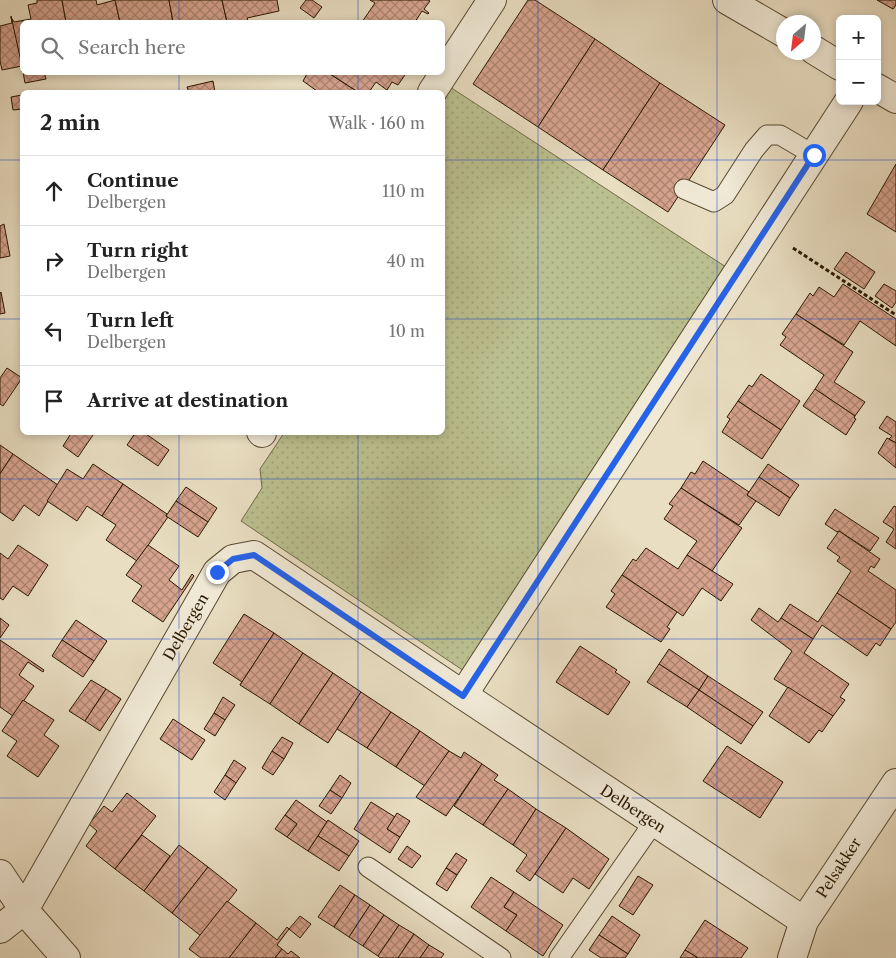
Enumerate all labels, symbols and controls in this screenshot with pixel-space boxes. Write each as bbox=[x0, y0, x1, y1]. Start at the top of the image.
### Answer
north arrow bbox=[776, 15, 821, 60]
map controls bbox=[836, 15, 881, 105]
button: + bbox=[836, 15, 881, 60]
search box bbox=[20, 20, 445, 75]
icon: search bbox=[38, 34, 66, 62]
text: Search here bbox=[78, 36, 186, 59]
button: − bbox=[836, 60, 881, 105]
text: 2 min bbox=[40, 110, 100, 135]
text: Walk · 160 m bbox=[328, 113, 425, 133]
route start bbox=[803, 144, 826, 167]
text: Continue bbox=[87, 169, 179, 192]
icon: ahead bbox=[40, 177, 68, 205]
text: 110 m bbox=[382, 181, 425, 201]
text: Delbergen bbox=[87, 192, 166, 212]
text: Turn right bbox=[87, 239, 188, 262]
icon: right bbox=[40, 247, 68, 275]
text: 40 m bbox=[386, 251, 425, 271]
text: Delbergen bbox=[87, 262, 166, 282]
text: Turn left bbox=[87, 309, 174, 332]
icon: left bbox=[40, 317, 68, 345]
text: 10 m bbox=[389, 321, 425, 341]
text: Delbergen bbox=[87, 332, 166, 352]
icon: arrive bbox=[40, 387, 68, 415]
text: Arrive at destination bbox=[87, 389, 288, 412]
route end bbox=[206, 561, 229, 584]
street label: Delbergen bbox=[159, 589, 213, 664]
street label: Delbergen bbox=[597, 780, 670, 837]
street label: Pelsakker bbox=[812, 833, 866, 902]

